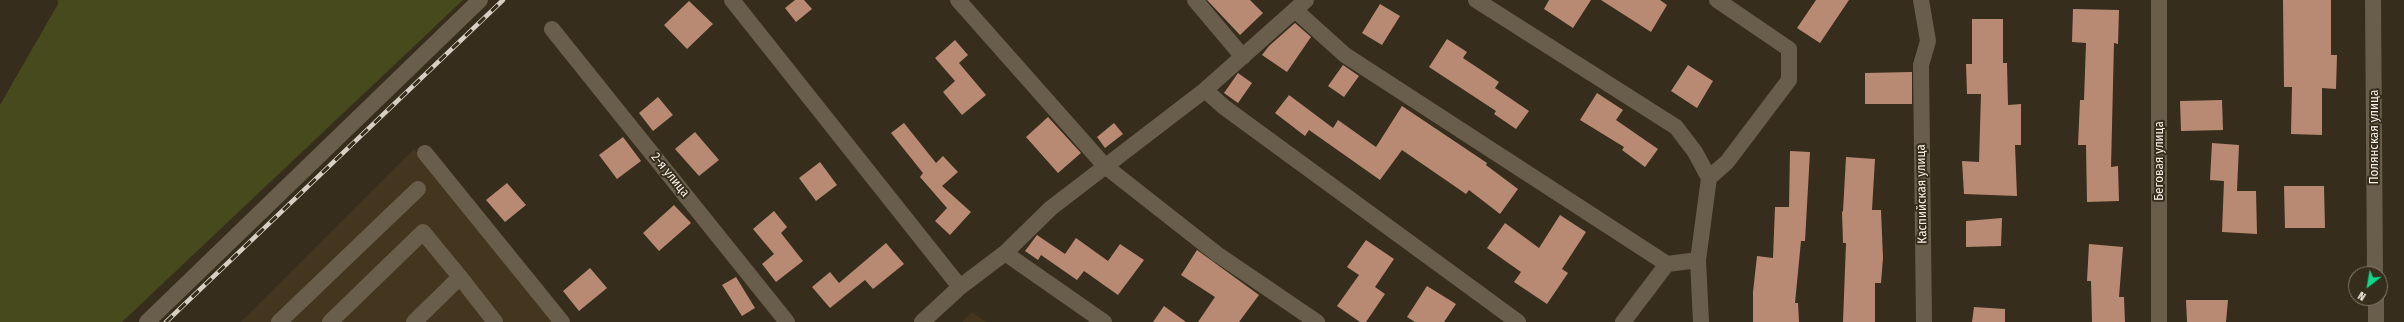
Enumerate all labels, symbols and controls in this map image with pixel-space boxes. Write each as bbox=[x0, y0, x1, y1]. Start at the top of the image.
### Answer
street label: Полянская улица bbox=[2366, 90, 2382, 184]
street label: Беговая улица bbox=[2151, 121, 2167, 201]
street label: Каспийская улица bbox=[1913, 144, 1931, 244]
street label: 2-я улица bbox=[647, 150, 693, 200]
north arrow bbox=[2348, 266, 2388, 306]
text: N bbox=[2356, 289, 2368, 303]

